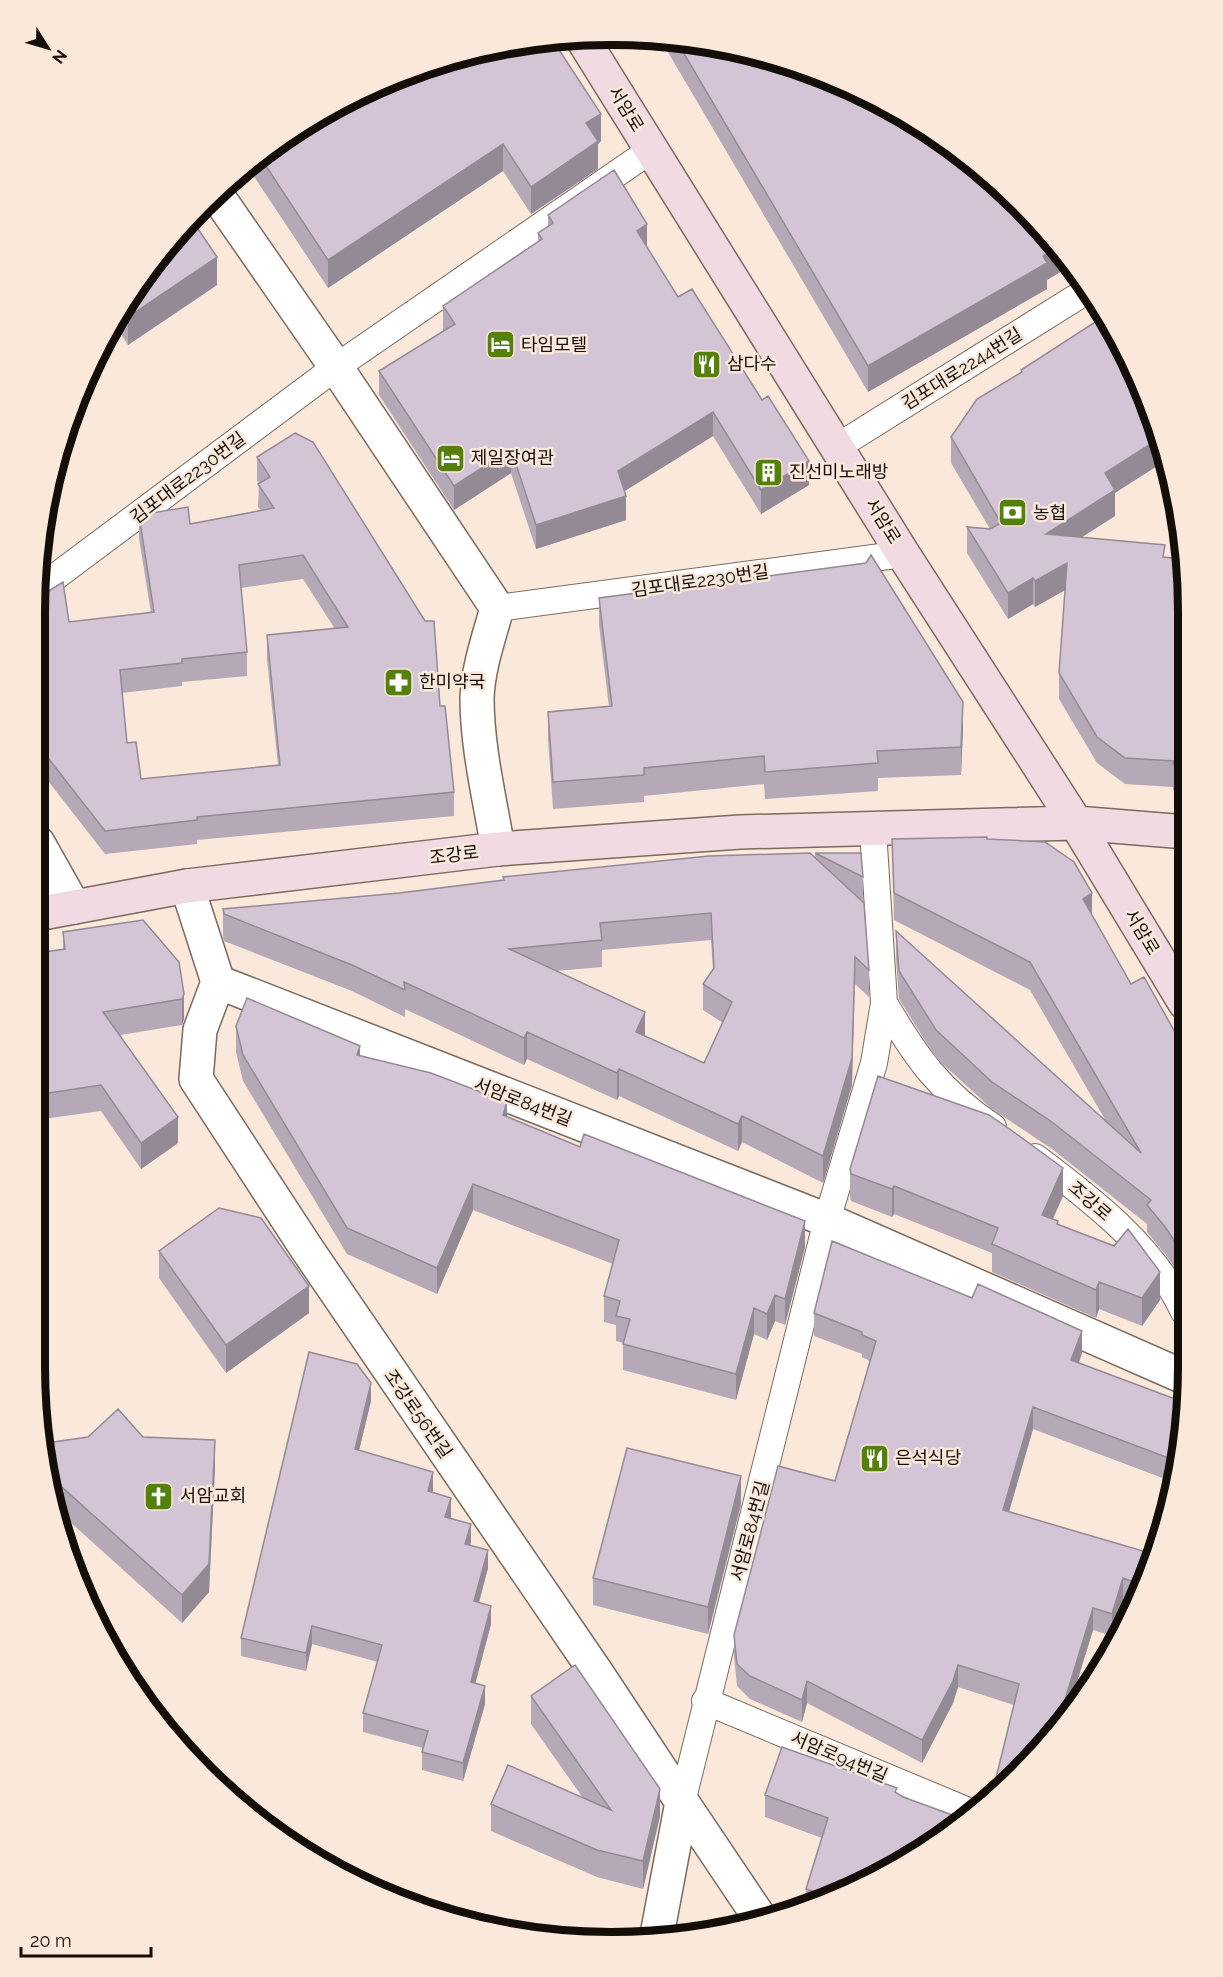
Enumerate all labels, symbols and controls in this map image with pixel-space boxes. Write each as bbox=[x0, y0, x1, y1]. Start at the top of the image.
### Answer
north arrow bbox=[18, 18, 78, 78]
text: N bbox=[48, 46, 71, 67]
street label: 서암로 bbox=[604, 82, 648, 135]
street label: 김포대로2244번길 bbox=[898, 323, 1026, 414]
hotel icon: 타임모텔 bbox=[484, 329, 516, 361]
place label: 타임모텔 bbox=[521, 334, 587, 355]
restaurant icon: 삼다수 bbox=[690, 348, 722, 380]
place label: 삼다수 bbox=[727, 353, 777, 374]
street label: 김포대로2230번길 bbox=[126, 427, 249, 528]
hotel icon: 제일장여관 bbox=[434, 442, 466, 474]
place label: 제일장여관 bbox=[471, 447, 554, 468]
building icon: 진선미노래방 bbox=[752, 456, 784, 488]
place label: 진선미노래방 bbox=[789, 461, 888, 482]
street label: 서암로 bbox=[861, 494, 905, 547]
bank icon: 농협 bbox=[996, 497, 1028, 529]
place label: 농협 bbox=[1033, 502, 1066, 523]
street label: 김포대로2230번길 bbox=[630, 560, 770, 601]
pharmacy icon: 한미약국 bbox=[382, 666, 414, 698]
place label: 한미약국 bbox=[419, 671, 485, 692]
street label: 조강로 bbox=[428, 841, 480, 868]
street label: 서암로 bbox=[1121, 905, 1164, 958]
street label: 서암로84번길 bbox=[471, 1073, 575, 1130]
street label: 조강로 bbox=[1065, 1176, 1116, 1225]
street label: 조강로56번길 bbox=[380, 1365, 457, 1462]
restaurant icon: 은석식당 bbox=[858, 1442, 890, 1474]
place label: 은석식당 bbox=[895, 1447, 961, 1468]
street label: 서암로84번길 bbox=[726, 1478, 773, 1583]
church icon: 서암교회 bbox=[143, 1480, 175, 1512]
place label: 서암교회 bbox=[180, 1485, 246, 1506]
street label: 서암로94번길 bbox=[788, 1727, 891, 1786]
scale bar bbox=[21, 1920, 152, 1958]
text: 20 m bbox=[30, 1930, 72, 1951]

